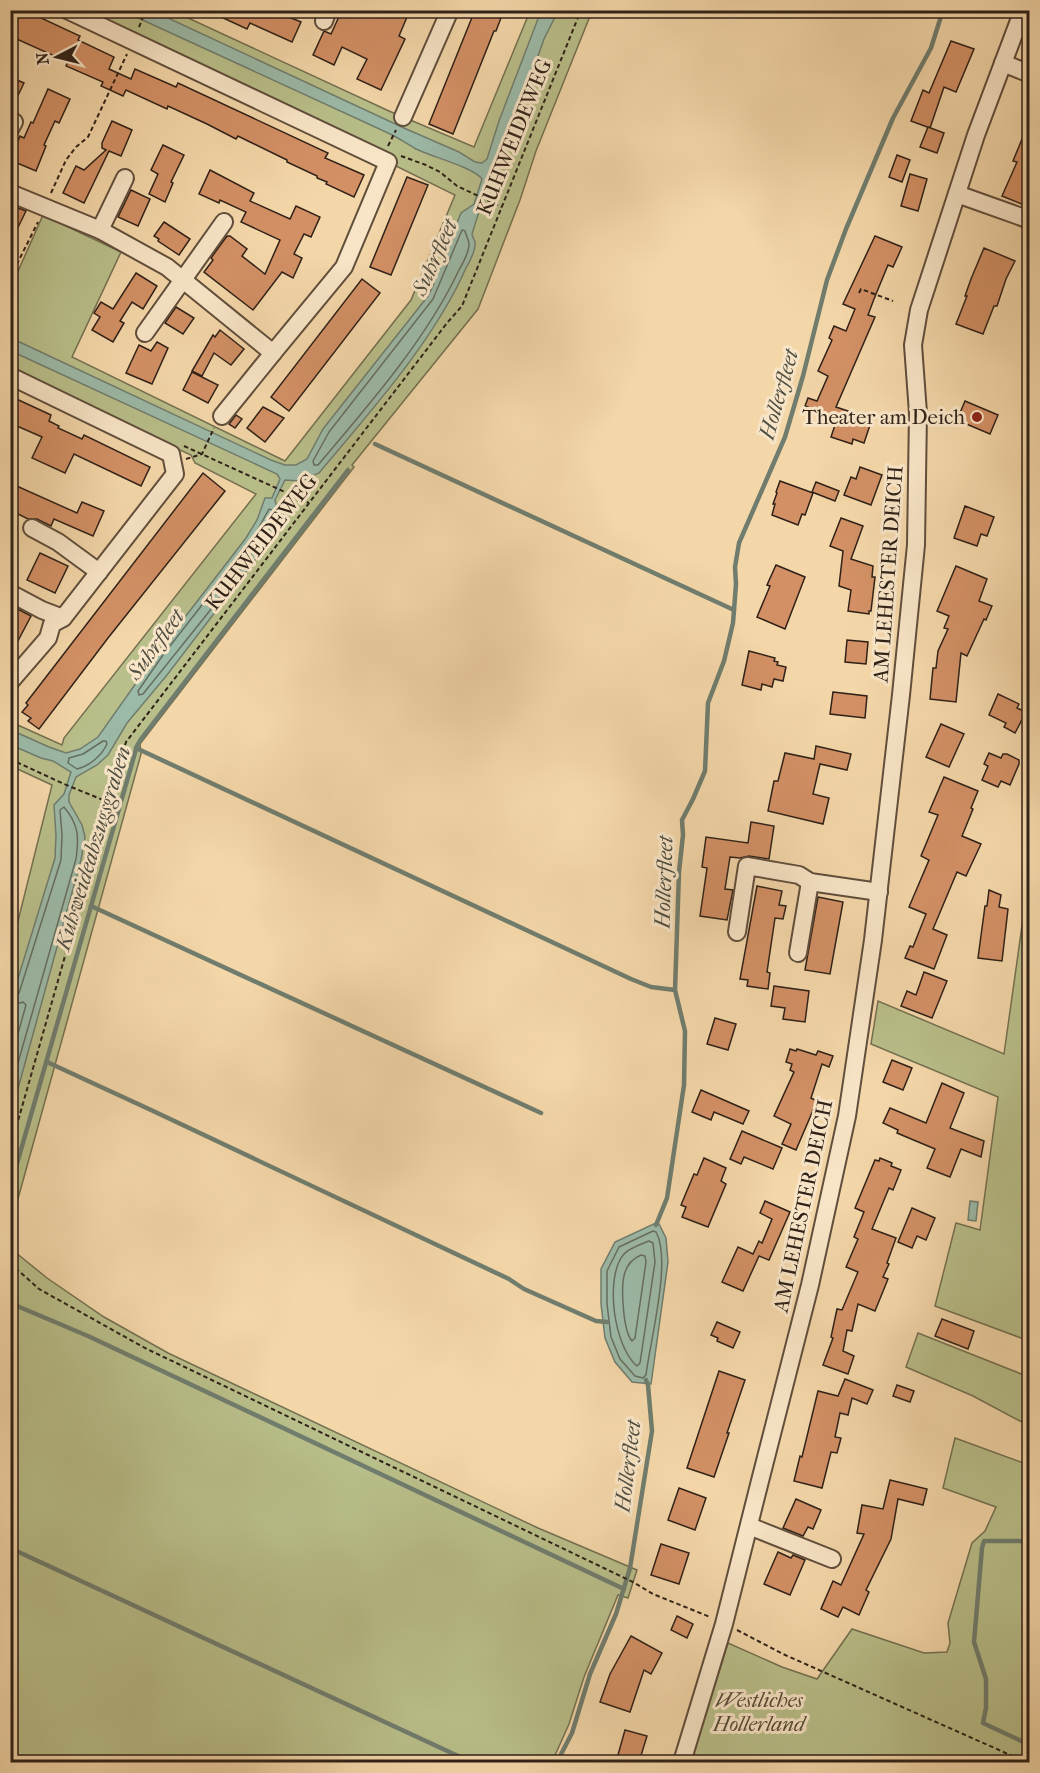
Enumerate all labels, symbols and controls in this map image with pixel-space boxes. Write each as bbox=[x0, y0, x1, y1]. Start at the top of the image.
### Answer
north arrow bbox=[27, 27, 87, 87]
text: N bbox=[32, 51, 53, 66]
street label: KUHWEIDEWEG bbox=[472, 55, 556, 219]
water label: Suhrfleet bbox=[406, 214, 464, 301]
water label: Hollerfleet bbox=[753, 345, 805, 443]
place label: Theater am Deich bbox=[802, 405, 965, 429]
marker: Theater am Deich bbox=[970, 410, 984, 424]
street label: AM LEHESTER DEICH bbox=[868, 465, 908, 684]
street label: KUHWEIDEWEG bbox=[200, 469, 322, 615]
water label: Suhrfleet bbox=[121, 603, 191, 686]
water label: Kuhweideabzugsgraben bbox=[49, 743, 136, 955]
water label: Hollerfleet bbox=[649, 834, 679, 930]
street label: AM LEHESTER DEICH bbox=[768, 1097, 837, 1316]
water label: Hollerfleet bbox=[609, 1417, 647, 1515]
park label: Westliches Hollerland bbox=[712, 1688, 807, 1736]

